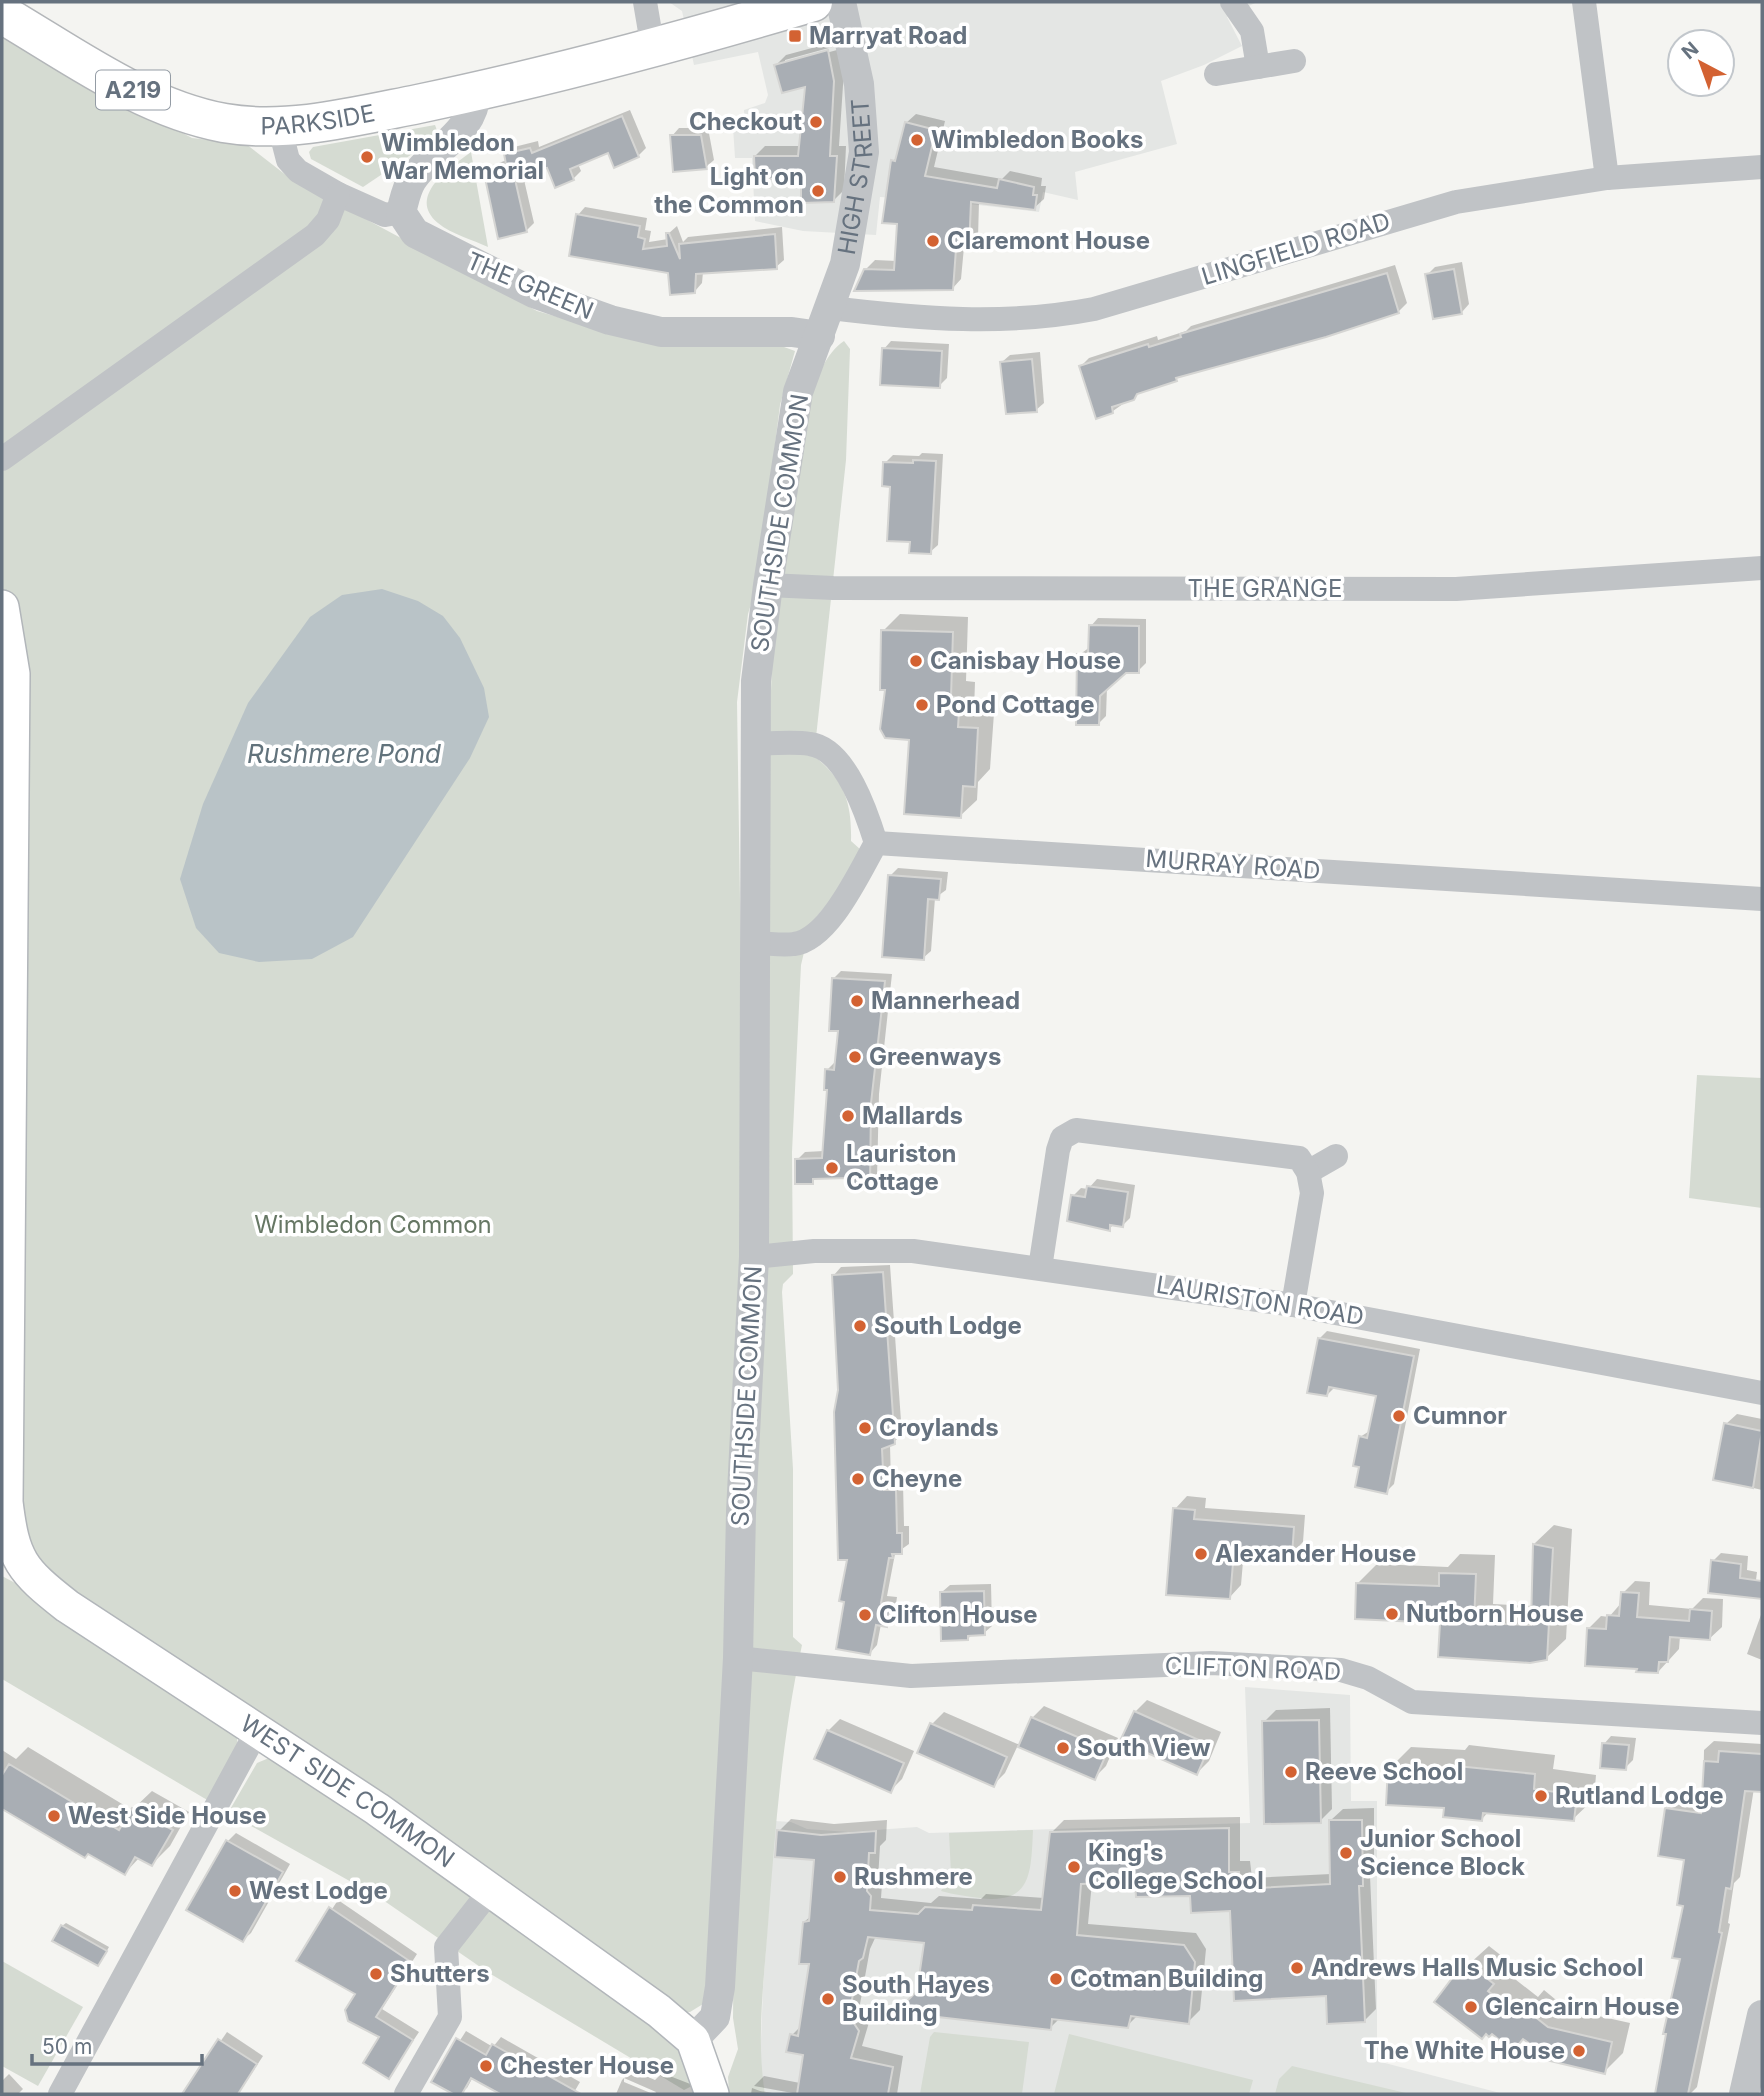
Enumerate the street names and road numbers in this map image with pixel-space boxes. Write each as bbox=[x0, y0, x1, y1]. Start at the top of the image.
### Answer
road number: A219 bbox=[96, 71, 170, 110]
street label: HIGH STREET bbox=[832, 97, 878, 257]
street label: PARKSIDE bbox=[260, 98, 377, 140]
street label: LINGFIELD ROAD bbox=[1198, 206, 1394, 291]
street label: THE GREEN bbox=[462, 246, 598, 325]
street label: SOUTHSIDE COMMON bbox=[745, 392, 814, 654]
street label: THE GRANGE bbox=[1188, 574, 1342, 603]
street label: MURRAY ROAD bbox=[1145, 844, 1321, 885]
street label: SOUTHSIDE COMMON bbox=[725, 1265, 768, 1527]
street label: LAURISTON ROAD bbox=[1154, 1270, 1366, 1331]
street label: CLIFTON ROAD bbox=[1164, 1651, 1342, 1686]
street label: WEST SIDE COMMON bbox=[235, 1709, 460, 1874]

